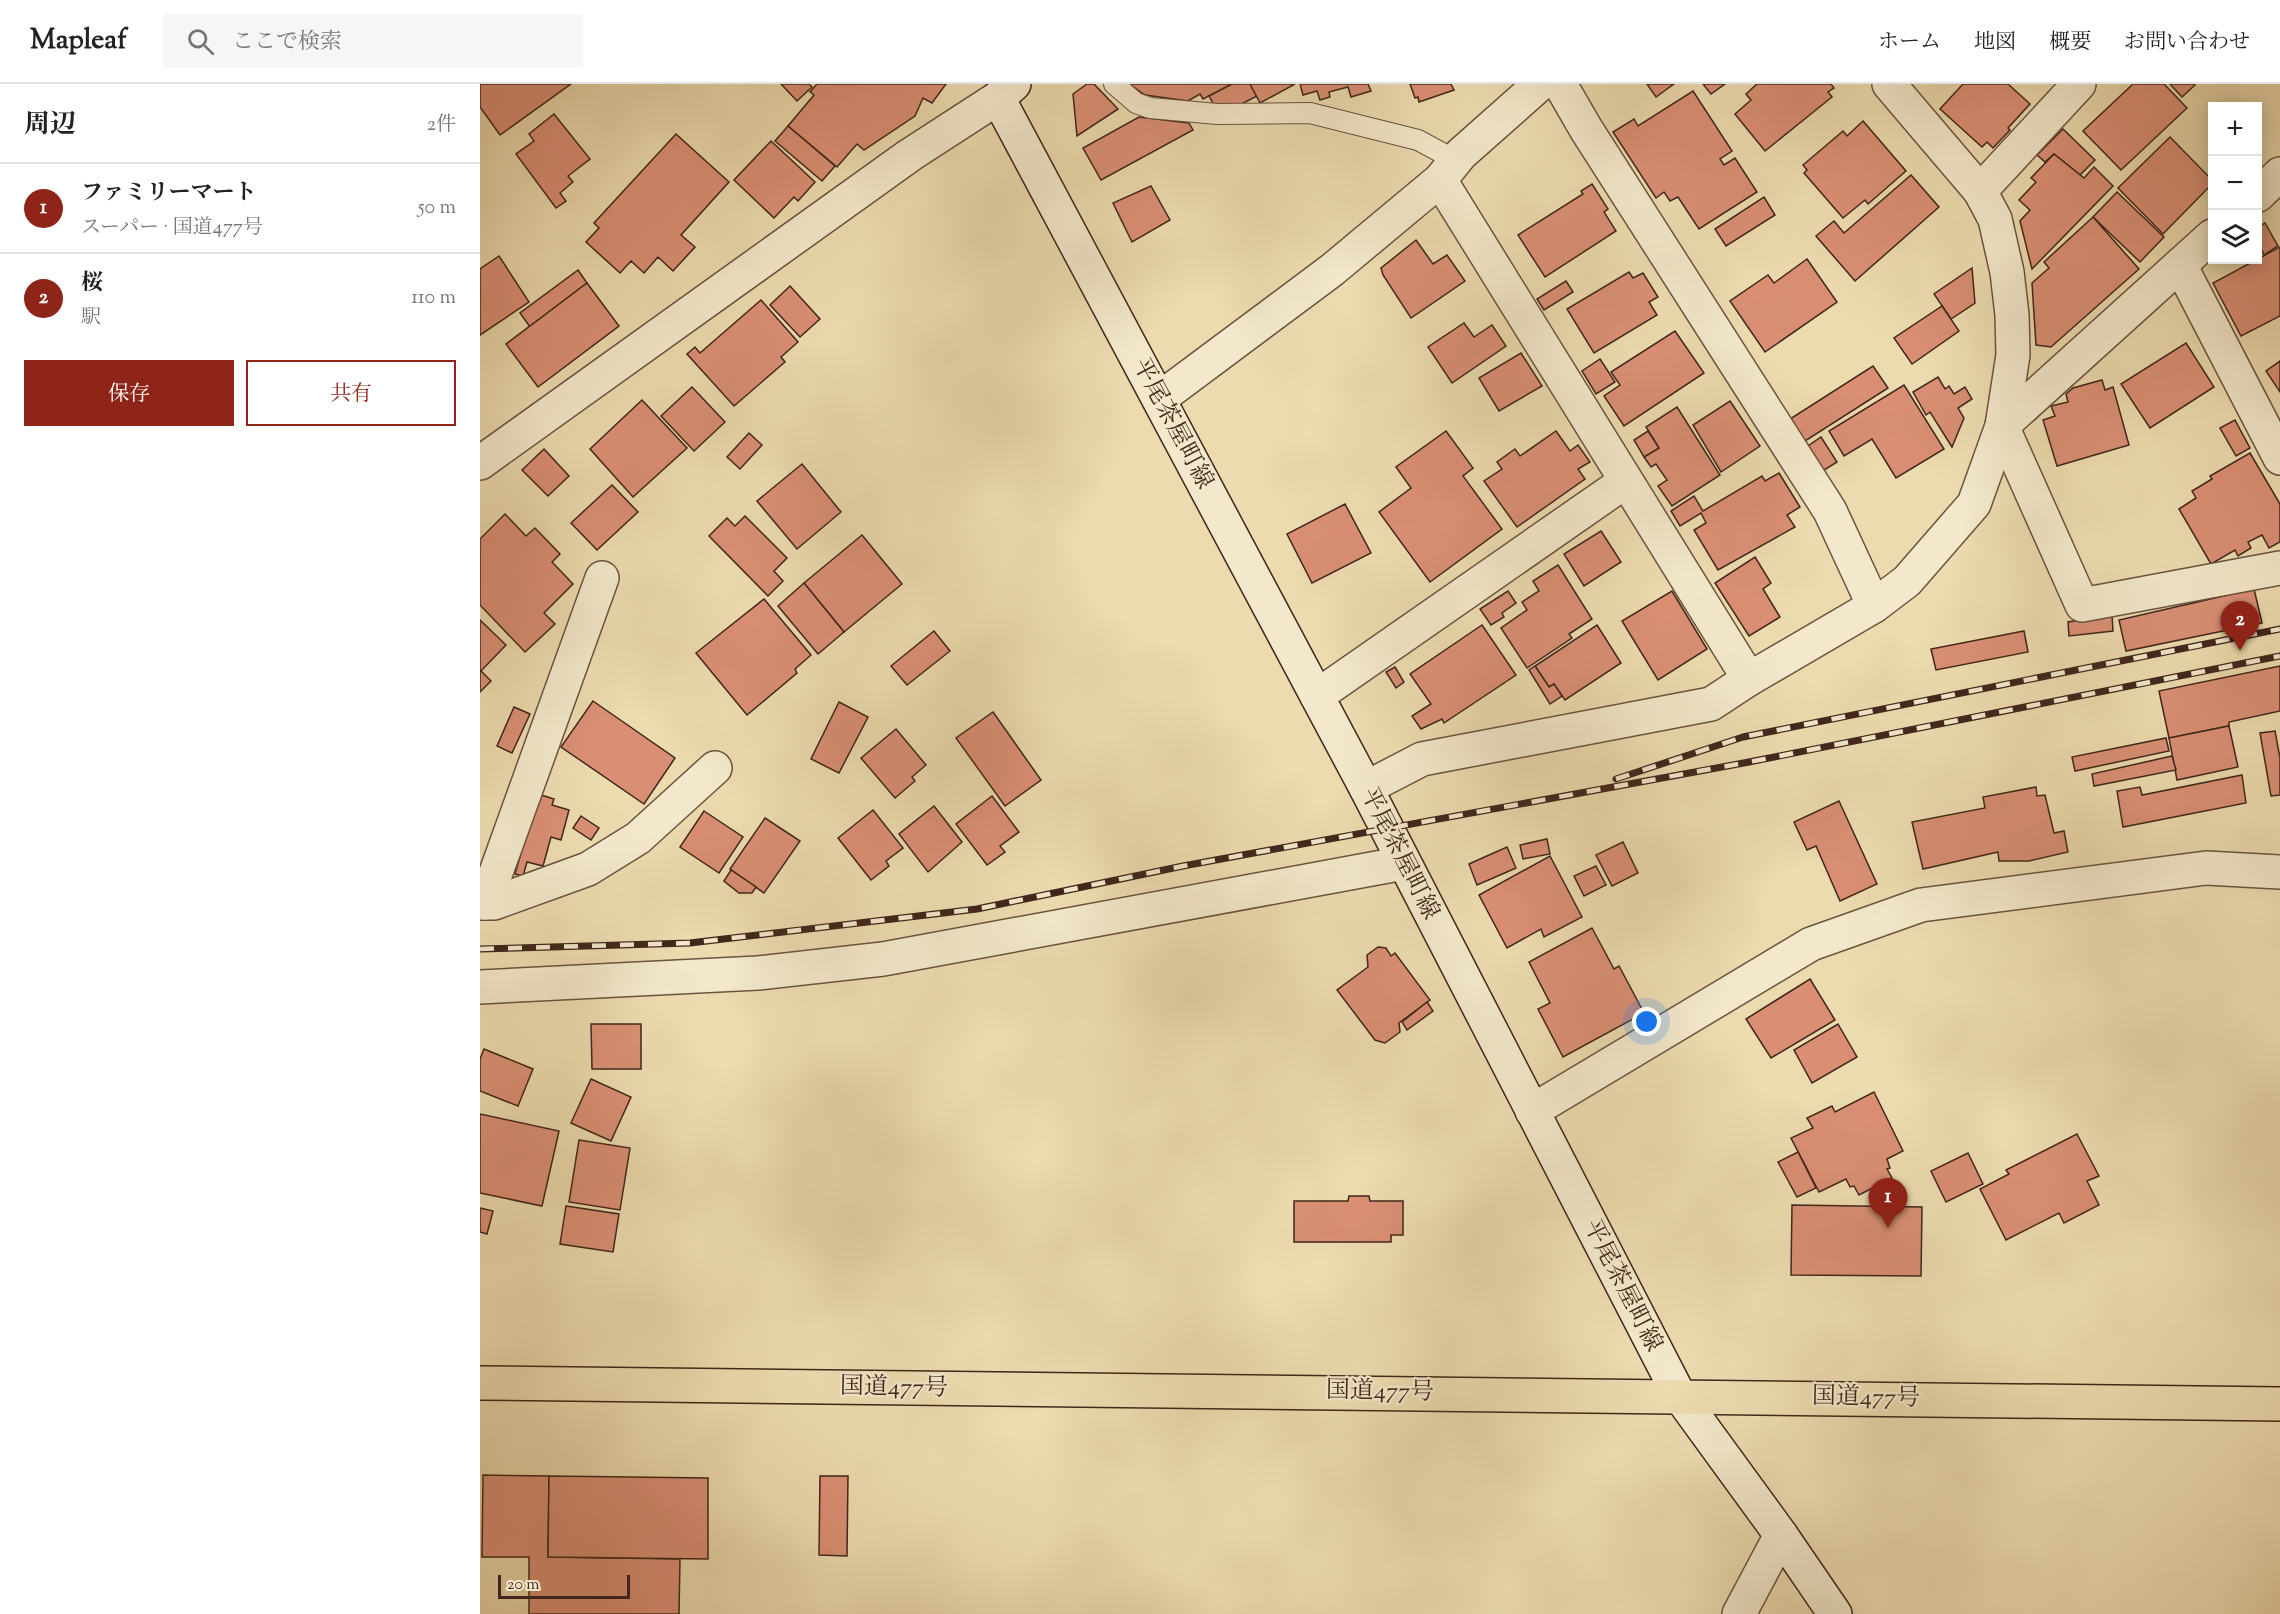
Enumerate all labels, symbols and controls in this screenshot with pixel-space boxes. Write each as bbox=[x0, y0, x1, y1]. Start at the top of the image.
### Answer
search box bbox=[163, 14, 583, 68]
text: Mapleaf bbox=[30, 21, 127, 61]
icon: search bbox=[184, 25, 217, 58]
text: ここで検索 bbox=[232, 27, 342, 59]
text: ホーム bbox=[1878, 28, 1941, 58]
text: 地図 bbox=[1974, 28, 2016, 58]
text: 概要 bbox=[2049, 28, 2091, 58]
text: お問い合わせ bbox=[2124, 28, 2250, 58]
map controls bbox=[2208, 102, 2262, 264]
button: + bbox=[2208, 102, 2262, 156]
text: 周辺 bbox=[24, 107, 76, 144]
text: 2件 bbox=[427, 111, 456, 140]
button: − bbox=[2208, 156, 2262, 210]
text: ファミリーマート bbox=[81, 178, 257, 210]
text: 1 bbox=[40, 194, 47, 223]
text: 50 m bbox=[418, 194, 456, 223]
button: layers bbox=[2208, 210, 2262, 264]
text: スーパー · 国道477号 bbox=[81, 214, 263, 243]
text: 桜 bbox=[81, 268, 103, 300]
text: 2 bbox=[39, 284, 48, 313]
text: 110 m bbox=[411, 284, 456, 313]
text: 駅 bbox=[81, 304, 101, 333]
street label: 平尾茶屋町線 bbox=[1123, 352, 1221, 496]
button: 保存 bbox=[24, 360, 234, 426]
button: 共有 bbox=[246, 360, 456, 426]
pin: 2 bbox=[2220, 602, 2260, 651]
street label: 平尾茶屋町線 bbox=[1351, 782, 1447, 926]
your location bbox=[1632, 1007, 1661, 1036]
pin: 1 bbox=[1868, 1178, 1908, 1228]
street label: 平尾茶屋町線 bbox=[1574, 1214, 1670, 1358]
street label: 国道477号 bbox=[840, 1370, 948, 1406]
street label: 国道477号 bbox=[1326, 1374, 1434, 1410]
street label: 国道477号 bbox=[1812, 1380, 1920, 1416]
scale bar bbox=[498, 1572, 630, 1600]
text: 20 m bbox=[507, 1574, 540, 1597]

